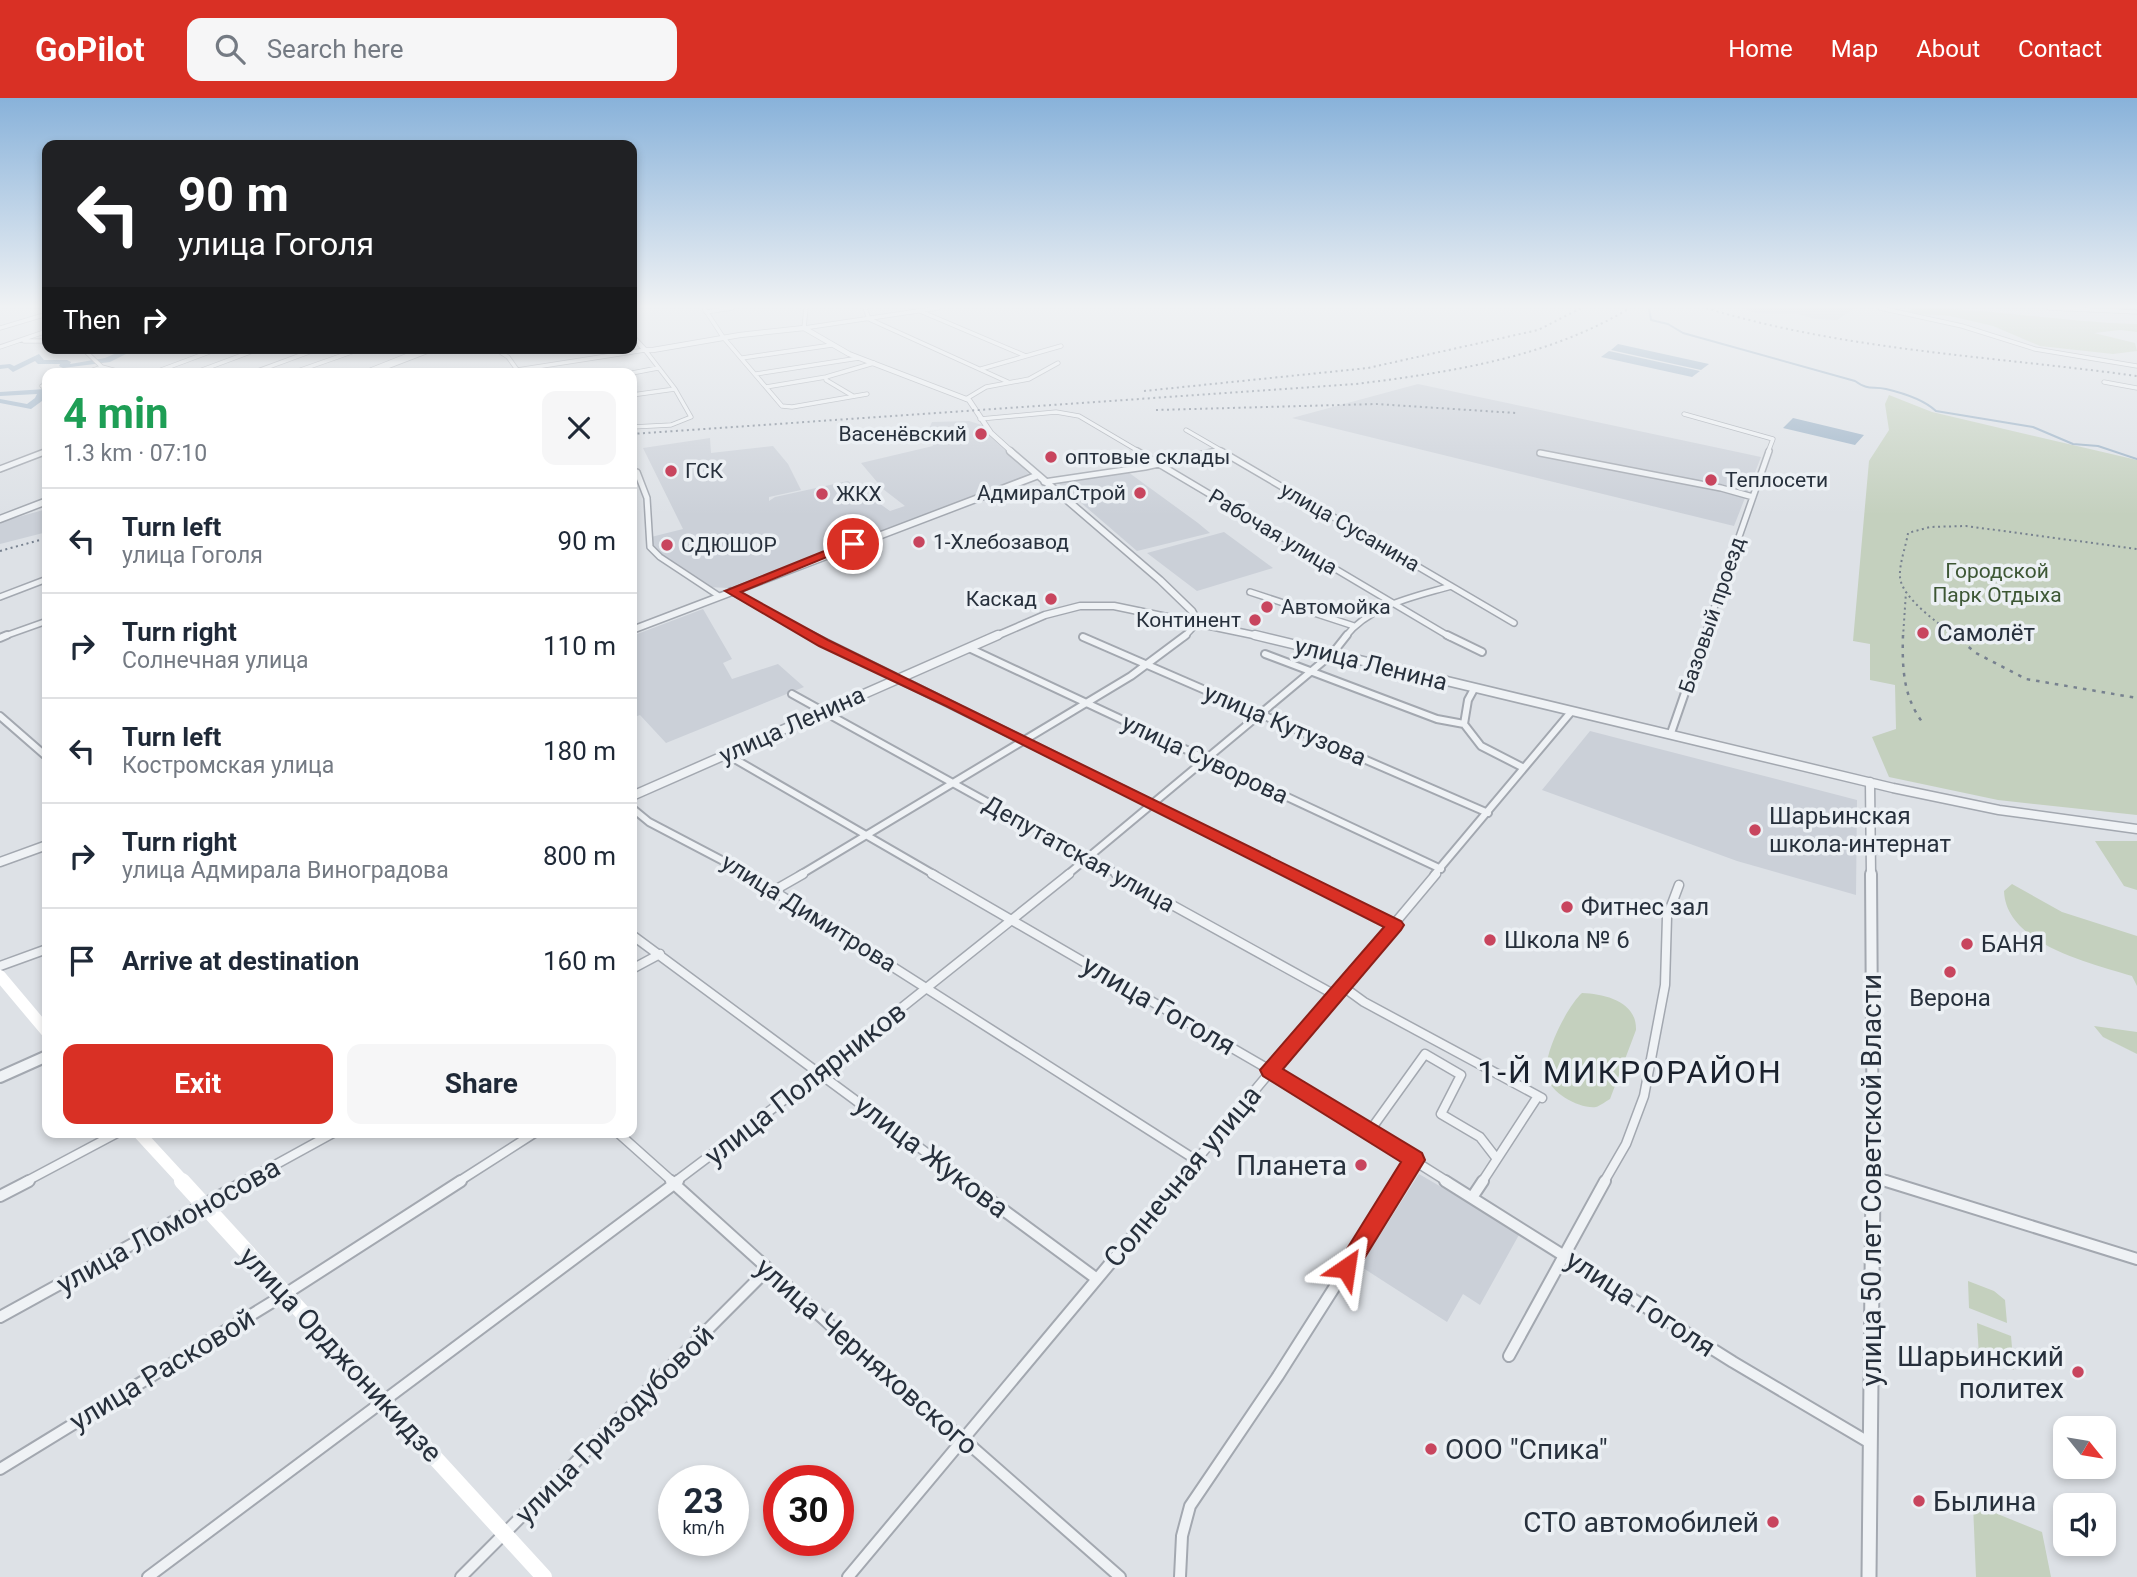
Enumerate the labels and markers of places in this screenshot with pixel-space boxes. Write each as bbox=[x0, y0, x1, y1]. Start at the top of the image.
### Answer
place label: Васенёвский bbox=[839, 422, 967, 446]
marker: Васенёвский bbox=[973, 426, 989, 442]
place label: оптовые склады bbox=[1065, 445, 1230, 469]
marker: оптовые склады bbox=[1043, 449, 1059, 465]
place label: ГСК bbox=[685, 459, 724, 483]
marker: ГСК bbox=[663, 463, 679, 479]
place label: Теплосети bbox=[1725, 468, 1828, 492]
marker: Теплосети bbox=[1703, 472, 1719, 488]
place label: АдмиралСтрой bbox=[977, 481, 1126, 505]
place label: ЖКХ bbox=[836, 482, 882, 506]
marker: АдмиралСтрой bbox=[1132, 485, 1148, 501]
marker: ЖКХ bbox=[814, 486, 830, 502]
pin bbox=[823, 514, 883, 574]
place label: 1-Хлебозавод bbox=[933, 530, 1069, 554]
place label: СДЮШОР bbox=[681, 533, 777, 557]
marker: 1-Хлебозавод bbox=[911, 534, 927, 550]
marker: СДЮШОР bbox=[659, 537, 675, 553]
place label: Каскад bbox=[966, 587, 1037, 611]
marker: Каскад bbox=[1043, 591, 1059, 607]
place label: Автомойка bbox=[1281, 595, 1391, 619]
marker: Автомойка bbox=[1259, 599, 1275, 615]
place label: Континент bbox=[1136, 608, 1241, 632]
marker: Континент bbox=[1247, 612, 1263, 628]
place label: Самолёт bbox=[1937, 619, 2035, 647]
marker: Самолёт bbox=[1915, 625, 1931, 641]
place label: Шарьинская школа-интернат bbox=[1769, 802, 1951, 858]
marker: Шарьинская школа-интернат bbox=[1747, 822, 1763, 838]
place label: Фитнес зал bbox=[1581, 893, 1709, 921]
marker: Фитнес зал bbox=[1559, 899, 1575, 915]
place label: Школа № 6 bbox=[1504, 926, 1630, 954]
place label: БАНЯ bbox=[1981, 930, 2044, 958]
marker: Школа № 6 bbox=[1482, 932, 1498, 948]
marker: БАНЯ bbox=[1959, 936, 1975, 952]
marker: Верона bbox=[1942, 964, 1958, 980]
place label: Верона bbox=[1909, 984, 1991, 1012]
place label: Планета bbox=[1236, 1149, 1347, 1182]
marker: Планета bbox=[1353, 1157, 1369, 1173]
place label: Шарьинский политех bbox=[1897, 1340, 2064, 1405]
marker: Шарьинский политех bbox=[2070, 1364, 2086, 1380]
place label: ООО "Спика" bbox=[1445, 1433, 1608, 1466]
marker: ООО "Спика" bbox=[1423, 1441, 1439, 1457]
place label: Былина bbox=[1933, 1485, 2036, 1518]
marker: Былина bbox=[1911, 1493, 1927, 1509]
place label: СТО автомобилей bbox=[1523, 1506, 1759, 1539]
marker: СТО автомобилей bbox=[1765, 1514, 1781, 1530]

